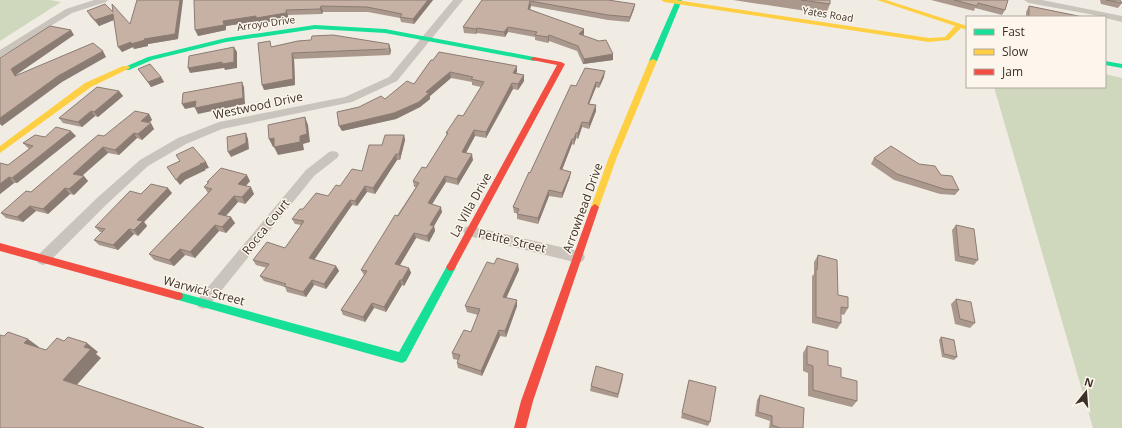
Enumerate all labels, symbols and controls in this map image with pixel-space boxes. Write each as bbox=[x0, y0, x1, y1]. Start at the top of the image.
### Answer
street label: Yates Road bbox=[801, 3, 855, 25]
street label: Arroyo Drive bbox=[236, 12, 296, 34]
legend bbox=[966, 16, 1106, 88]
text: Fast bbox=[1002, 23, 1025, 40]
text: Slow bbox=[1002, 43, 1029, 60]
text: Jam bbox=[1001, 63, 1023, 80]
street label: Westwood Drive bbox=[211, 88, 305, 123]
street label: Arrowhead Drive bbox=[558, 160, 607, 255]
street label: La Villa Drive bbox=[446, 169, 495, 240]
street label: Rocca Court bbox=[238, 195, 293, 258]
street label: Petite Street bbox=[477, 224, 548, 257]
street label: Warwick Street bbox=[162, 271, 247, 310]
north arrow bbox=[1066, 372, 1106, 412]
text: N bbox=[1083, 373, 1096, 390]

